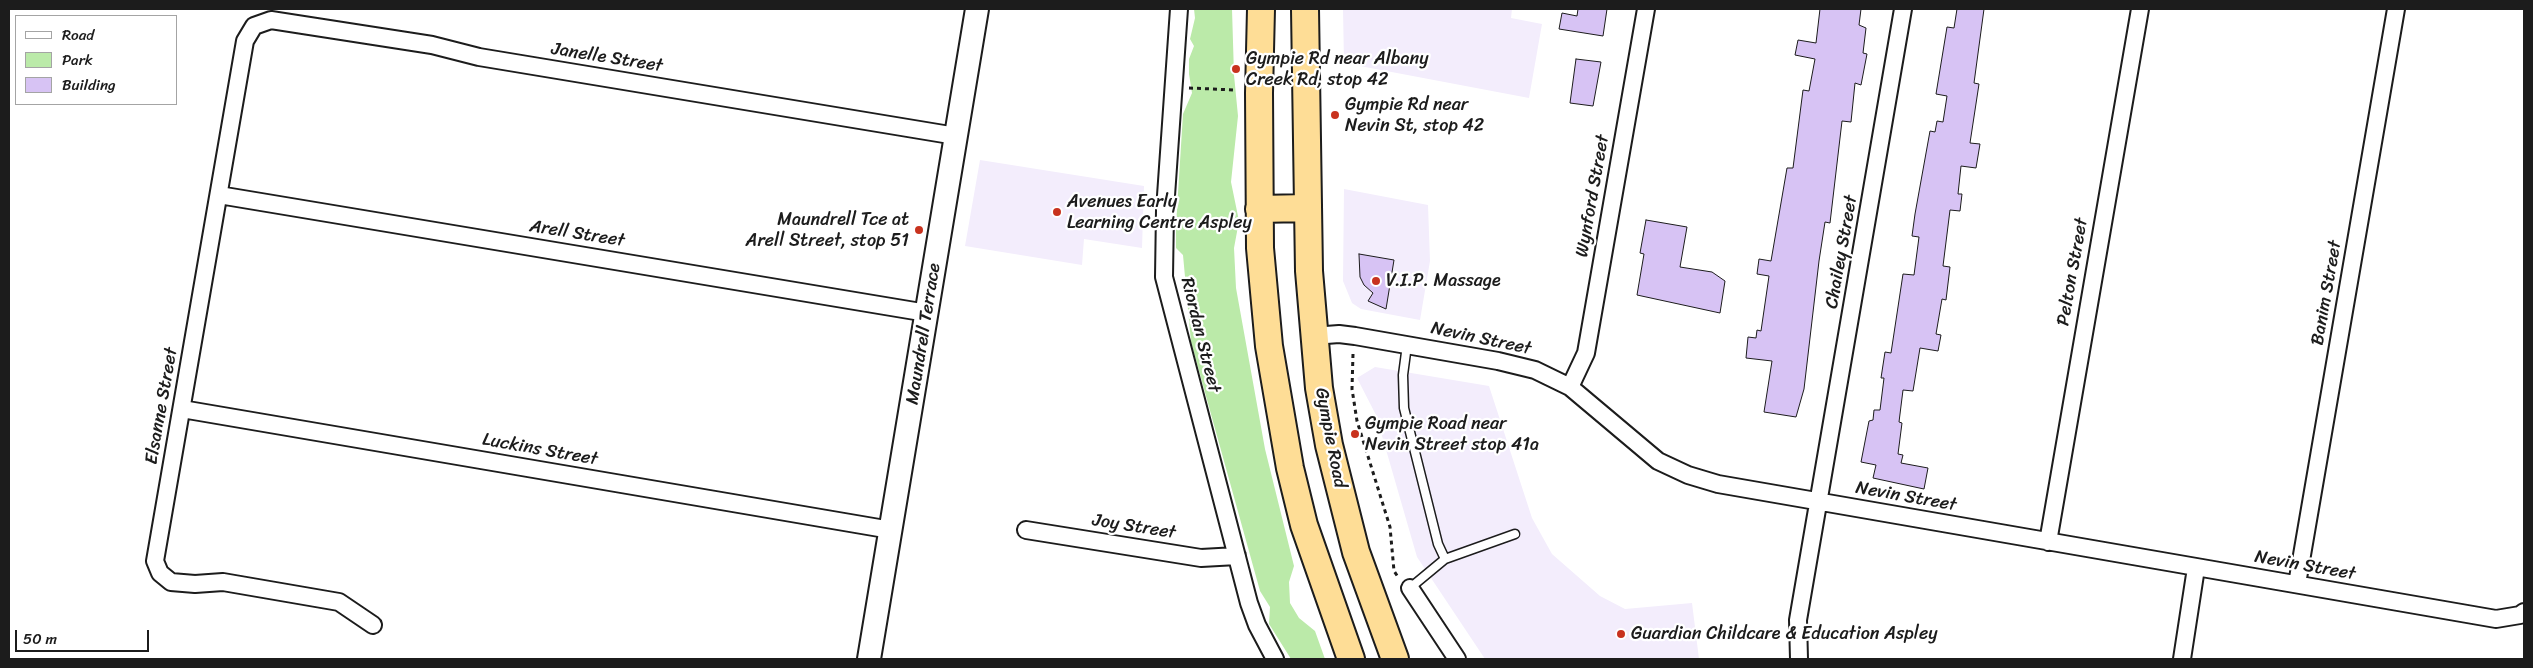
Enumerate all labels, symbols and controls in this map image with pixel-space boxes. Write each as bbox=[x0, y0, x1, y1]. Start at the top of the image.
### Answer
legend bbox=[15, 15, 178, 105]
text: Road bbox=[62, 22, 94, 48]
street label: Janelle Street bbox=[550, 39, 664, 77]
text: Park bbox=[62, 47, 93, 73]
place label: Gympie Rd near Albany Creek Rd, stop 42 bbox=[1246, 48, 1429, 90]
marker: Gympie Rd near Albany Creek Rd, stop 42 bbox=[1230, 63, 1242, 75]
text: Building bbox=[62, 72, 116, 98]
place label: Gympie Rd near Nevin St, stop 42 bbox=[1345, 94, 1484, 136]
marker: Gympie Rd near Nevin St, stop 42 bbox=[1329, 109, 1341, 121]
street label: Wynford Street bbox=[1572, 133, 1614, 259]
place label: Avenues Early Learning Centre Aspley bbox=[1067, 191, 1252, 233]
street label: Chailey Street bbox=[1821, 194, 1863, 310]
marker: Avenues Early Learning Centre Aspley bbox=[1051, 206, 1063, 218]
place label: Maundrell Tce at Arell Street, stop 51 bbox=[746, 209, 909, 252]
street label: Arell Street bbox=[528, 216, 626, 252]
street label: Pelton Street bbox=[2053, 216, 2093, 328]
marker: Maundrell Tce at Arell Street, stop 51 bbox=[913, 224, 925, 236]
street label: Banim Street bbox=[2307, 239, 2347, 347]
street label: Maundrell Terrace bbox=[902, 262, 946, 406]
place label: V.I.P. Massage bbox=[1386, 270, 1501, 292]
street label: Riordan Street bbox=[1175, 275, 1225, 395]
marker: V.I.P. Massage bbox=[1370, 275, 1382, 287]
street label: Nevin Street bbox=[1429, 318, 1533, 360]
street label: Elsanne Street bbox=[141, 346, 183, 466]
street label: Gympie Road bbox=[1310, 386, 1350, 490]
place label: Gympie Road near Nevin Street stop 41a bbox=[1365, 413, 1539, 456]
marker: Gympie Road near Nevin Street stop 41a bbox=[1349, 428, 1361, 440]
street label: Luckins Street bbox=[481, 429, 599, 471]
street label: Nevin Street bbox=[1854, 478, 1958, 516]
street label: Joy Street bbox=[1091, 510, 1177, 544]
street label: Nevin Street bbox=[2253, 547, 2357, 585]
scale bar bbox=[18, 620, 151, 652]
place label: Guardian Childcare & Education Aspley bbox=[1631, 623, 1938, 645]
text: 50 m bbox=[23, 626, 57, 652]
marker: Guardian Childcare & Education Aspley bbox=[1615, 628, 1627, 640]

